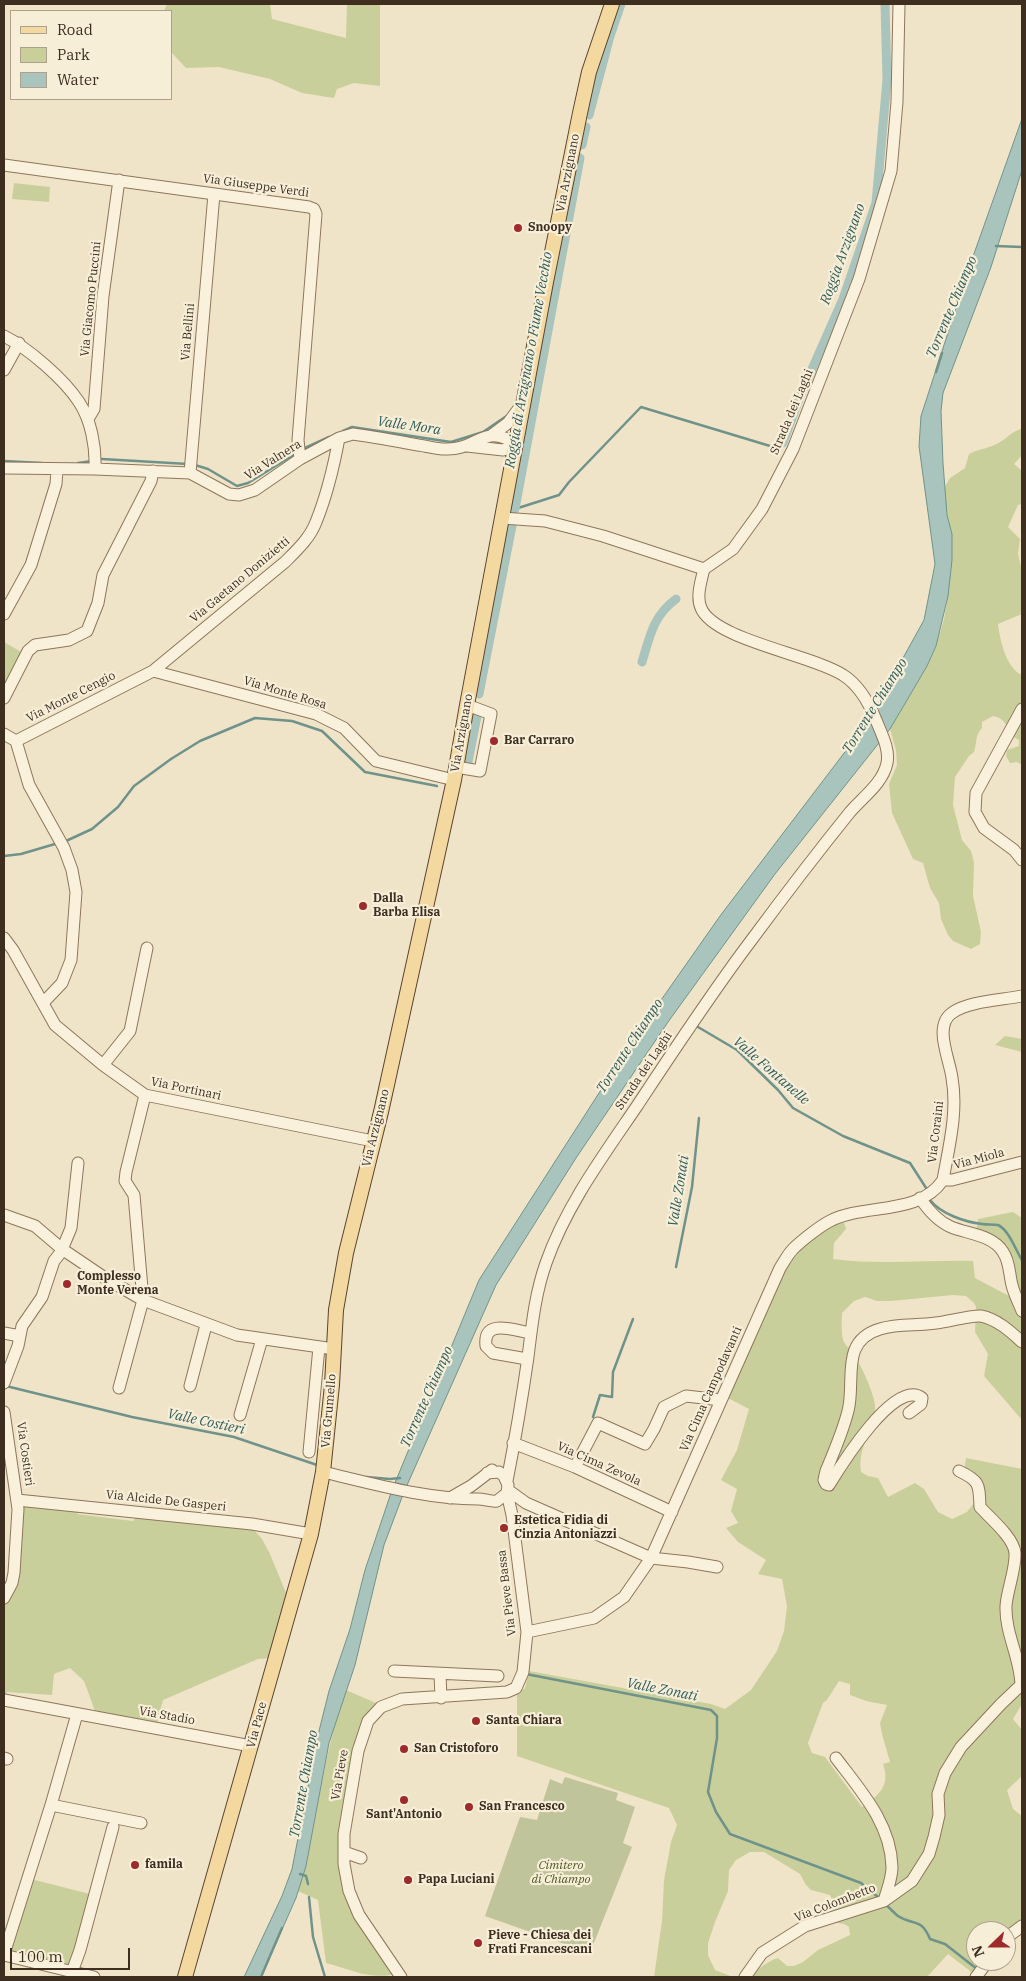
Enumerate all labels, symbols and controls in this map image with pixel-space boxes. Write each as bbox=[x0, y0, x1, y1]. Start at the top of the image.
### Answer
legend bbox=[10, 10, 172, 100]
text: Road bbox=[57, 20, 93, 39]
text: Park bbox=[57, 45, 90, 64]
text: Water bbox=[57, 70, 99, 89]
street label: Via Arzignano bbox=[553, 133, 583, 213]
street label: Via Giuseppe Verdi bbox=[202, 171, 310, 201]
water label: Roggia Arzignano bbox=[817, 201, 869, 307]
place label: Snoopy bbox=[528, 221, 572, 235]
marker: Snoopy bbox=[512, 222, 524, 234]
street label: Via Giacomo Puccini bbox=[78, 241, 104, 357]
water label: Roggia di Arzignano o Fiume Vecchio bbox=[502, 251, 556, 469]
water label: Torrente Chiampo bbox=[923, 253, 981, 361]
street label: Via Bellini bbox=[178, 303, 198, 361]
street label: Strada dei Laghi bbox=[767, 367, 817, 457]
water label: Valle Mora bbox=[376, 413, 442, 439]
street label: Via Valnera bbox=[242, 437, 304, 483]
street label: Via Gaetano Donizietti bbox=[187, 534, 293, 626]
water label: Torrente Chiampo bbox=[839, 655, 911, 757]
street label: Via Monte Cengio bbox=[24, 668, 118, 726]
street label: Via Monte Rosa bbox=[242, 674, 328, 712]
street label: Via Arzignano bbox=[448, 693, 476, 773]
place label: Bar Carraro bbox=[504, 734, 574, 748]
marker: Bar Carraro bbox=[488, 735, 500, 747]
place label: Dalla Barba Elisa bbox=[373, 892, 440, 920]
marker: Dalla Barba Elisa bbox=[357, 900, 369, 912]
water label: Torrente Chiampo bbox=[593, 996, 667, 1096]
street label: Strada dei Laghi bbox=[612, 1029, 676, 1113]
water label: Valle Fontanelle bbox=[729, 1033, 813, 1109]
street label: Via Portinari bbox=[149, 1075, 223, 1103]
street label: Via Arzignano bbox=[359, 1088, 393, 1168]
street label: Via Coraini bbox=[925, 1100, 947, 1164]
street label: Via Miola bbox=[952, 1145, 1006, 1173]
water label: Valle Zonati bbox=[665, 1154, 693, 1228]
place label: Complesso Monte Verena bbox=[77, 1270, 159, 1298]
marker: Complesso Monte Verena bbox=[61, 1278, 73, 1290]
street label: Via Cima Campodavanti bbox=[677, 1324, 745, 1454]
water label: Torrente Chiampo bbox=[397, 1344, 457, 1450]
street label: Via Grumello bbox=[319, 1373, 339, 1449]
water label: Valle Costieri bbox=[166, 1406, 246, 1438]
street label: Via Costieri bbox=[13, 1421, 37, 1487]
street label: Via Cima Zevola bbox=[555, 1439, 643, 1489]
street label: Via Alcide De Gasperi bbox=[105, 1488, 227, 1514]
place label: Estetica Fidia di Cinzia Antoniazzi bbox=[514, 1514, 617, 1542]
marker: Estetica Fidia di Cinzia Antoniazzi bbox=[498, 1522, 510, 1534]
street label: Via Pieve Bassa bbox=[495, 1549, 519, 1637]
water label: Valle Zonati bbox=[625, 1675, 699, 1705]
street label: Via Pace bbox=[244, 1700, 270, 1750]
street label: Via Stadio bbox=[138, 1704, 196, 1728]
place label: Santa Chiara bbox=[486, 1714, 562, 1728]
marker: Santa Chiara bbox=[470, 1715, 482, 1727]
water label: Torrente Chiampo bbox=[286, 1729, 322, 1839]
place label: San Cristoforo bbox=[414, 1742, 499, 1756]
marker: San Cristoforo bbox=[398, 1743, 410, 1755]
street label: Via Pieve bbox=[328, 1749, 352, 1801]
marker: Sant'Antonio bbox=[398, 1794, 410, 1806]
place label: San Francesco bbox=[479, 1800, 565, 1814]
marker: San Francesco bbox=[463, 1801, 475, 1813]
place label: Sant'Antonio bbox=[366, 1808, 442, 1822]
place label: famila bbox=[145, 1858, 183, 1872]
marker: famila bbox=[129, 1859, 141, 1871]
park label: Cimitero di Chiampo bbox=[532, 1859, 590, 1887]
place label: Papa Luciani bbox=[418, 1873, 495, 1887]
marker: Papa Luciani bbox=[402, 1874, 414, 1886]
street label: Via Colombetto bbox=[792, 1881, 878, 1925]
north arrow bbox=[966, 1921, 1016, 1971]
place label: Pieve - Chiesa dei Frati Francescani bbox=[488, 1929, 592, 1957]
marker: Pieve - Chiesa dei Frati Francescani bbox=[472, 1937, 484, 1949]
scale bar bbox=[12, 1938, 132, 1970]
text: N bbox=[968, 1943, 988, 1960]
text: 100 m bbox=[18, 1947, 63, 1966]

